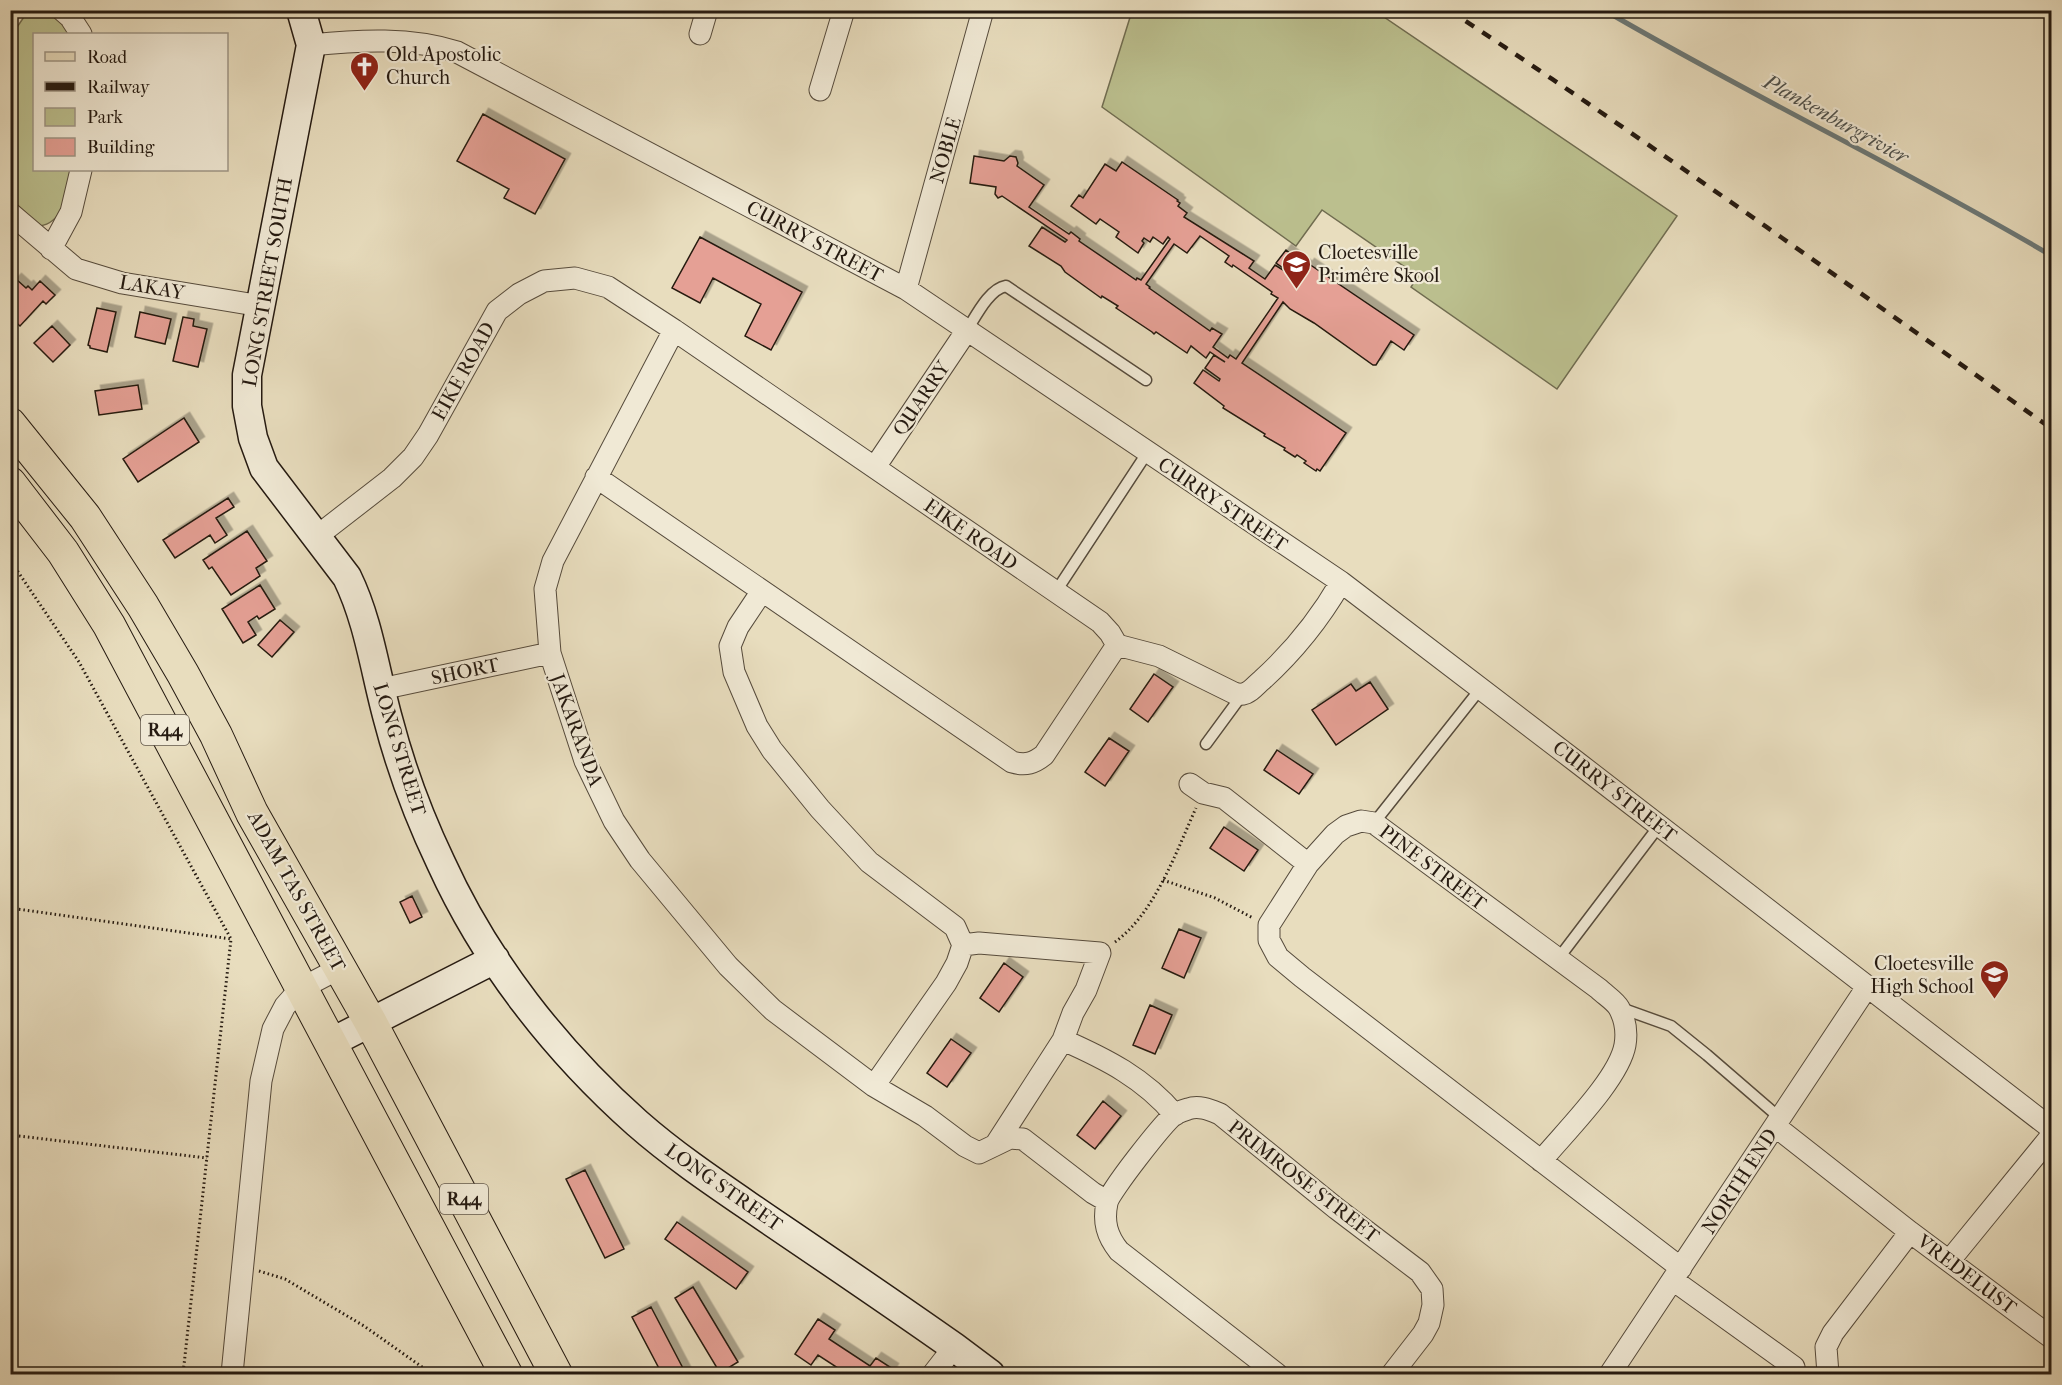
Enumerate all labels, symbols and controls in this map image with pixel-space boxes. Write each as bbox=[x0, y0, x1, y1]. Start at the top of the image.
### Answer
legend bbox=[33, 33, 228, 171]
place label: Old Apostolic Church bbox=[386, 43, 501, 89]
text: Road bbox=[87, 47, 127, 68]
church icon: Old Apostolic Church bbox=[349, 50, 381, 92]
water label: Plankenburgrivier bbox=[1759, 69, 1914, 169]
text: Railway bbox=[87, 77, 151, 98]
text: Park bbox=[87, 107, 124, 128]
street label: NOBLE bbox=[925, 114, 966, 186]
text: Building bbox=[87, 137, 155, 158]
street label: LONG STREET SOUTH bbox=[238, 175, 297, 389]
street label: CURRY STREET bbox=[743, 196, 887, 287]
place label: Cloetesville Primêre Skool bbox=[1318, 241, 1440, 287]
school or university icon: Cloetesville Primêre Skool bbox=[1281, 248, 1313, 290]
street label: LAKAY bbox=[117, 270, 188, 305]
street label: EIKE ROAD bbox=[427, 318, 500, 424]
street label: QUARRY bbox=[888, 355, 956, 440]
street label: CURRY STREET bbox=[1154, 453, 1292, 556]
street label: EIKE ROAD bbox=[920, 494, 1022, 575]
street label: SHORT bbox=[429, 653, 502, 690]
street label: JAKARANDA bbox=[545, 669, 608, 791]
street label: LONG STREET bbox=[368, 680, 431, 819]
road number: R44 bbox=[141, 715, 189, 745]
street label: CURRY STREET bbox=[1548, 736, 1682, 847]
street label: ADAM TAS STREET bbox=[242, 806, 351, 976]
street label: PINE STREET bbox=[1375, 820, 1491, 915]
place label: Cloetesville High School bbox=[1870, 952, 1974, 998]
school or university icon: Cloetesville High School bbox=[1979, 958, 2011, 1000]
street label: PRIMROSE STREET bbox=[1224, 1115, 1384, 1248]
street label: NORTH END bbox=[1697, 1124, 1782, 1238]
street label: LONG STREET bbox=[661, 1139, 787, 1236]
road number: R44 bbox=[440, 1184, 488, 1214]
street label: VREDELUST bbox=[1912, 1229, 2021, 1319]

